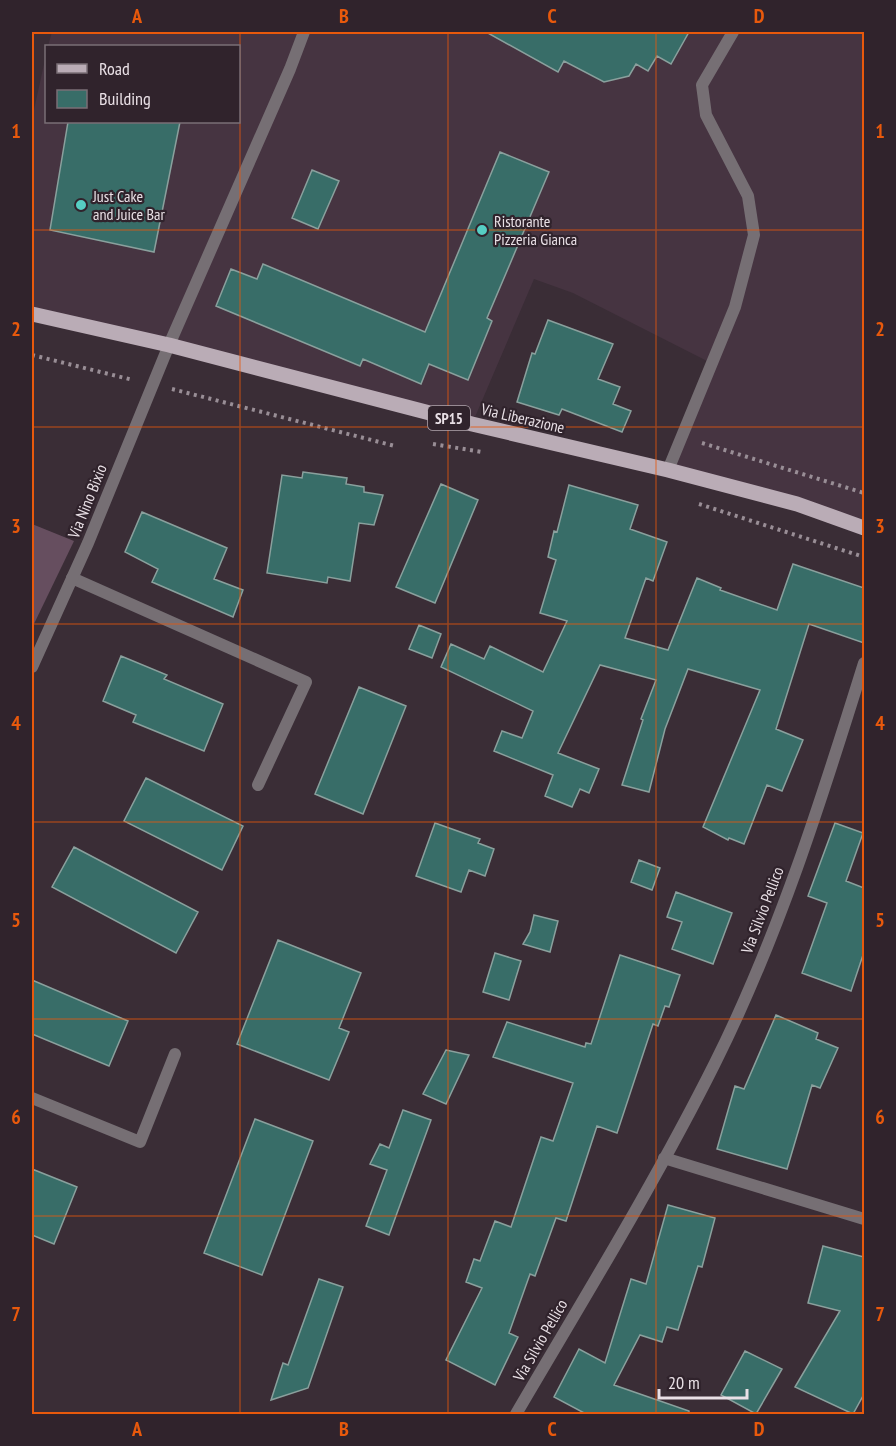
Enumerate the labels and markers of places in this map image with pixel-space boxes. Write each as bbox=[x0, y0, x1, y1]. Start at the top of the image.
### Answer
place label: Just Cake and Juice Bar bbox=[92, 186, 165, 224]
marker: Just Cake and Juice Bar bbox=[74, 198, 88, 212]
place label: Ristorante Pizzeria Gianca bbox=[494, 211, 577, 249]
marker: Ristorante Pizzeria Gianca bbox=[475, 223, 489, 237]

